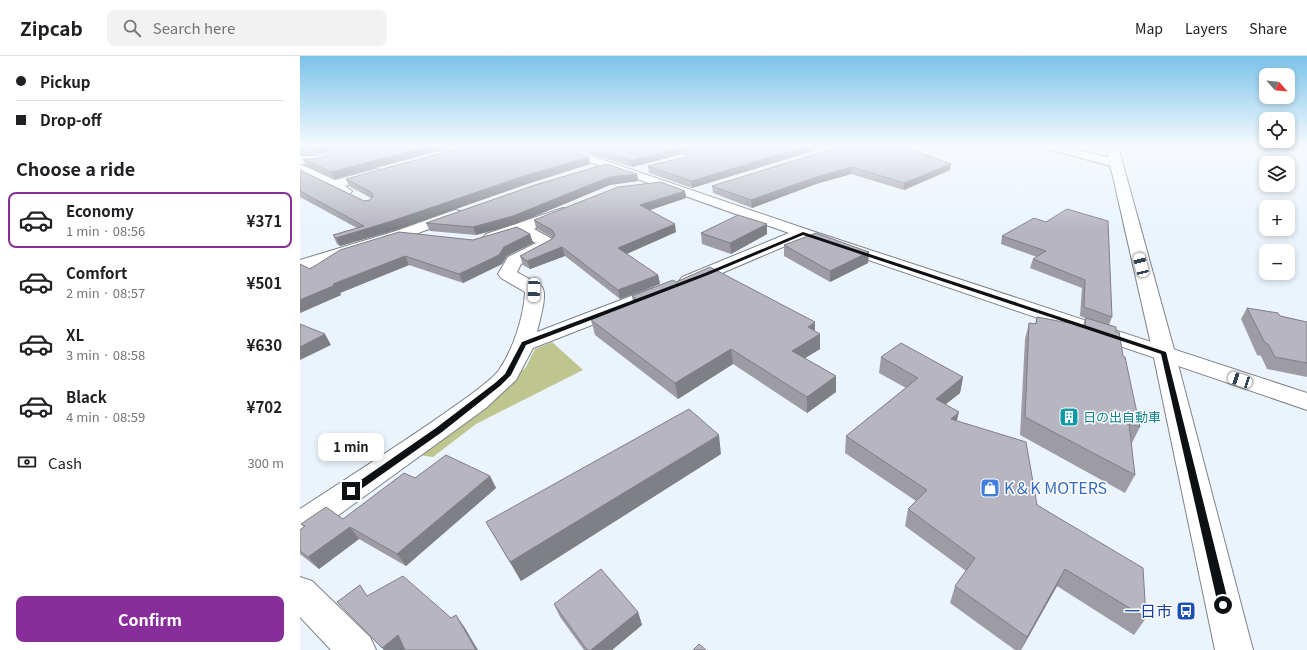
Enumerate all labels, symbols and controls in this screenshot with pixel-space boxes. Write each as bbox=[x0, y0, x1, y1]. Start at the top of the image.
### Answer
search box bbox=[107, 10, 387, 46]
text: Zipcab bbox=[20, 14, 83, 41]
icon: search bbox=[121, 17, 143, 39]
text: Search here bbox=[153, 17, 235, 38]
text: Map bbox=[1135, 18, 1163, 38]
text: Layers bbox=[1185, 18, 1227, 38]
text: Share bbox=[1249, 18, 1287, 38]
north arrow bbox=[1259, 68, 1295, 104]
map controls bbox=[1259, 68, 1295, 280]
text: Pickup bbox=[40, 71, 90, 92]
text: Drop-off bbox=[40, 109, 102, 130]
button: locate bbox=[1259, 112, 1295, 148]
text: Choose a ride bbox=[16, 155, 135, 181]
button: layers bbox=[1259, 156, 1295, 192]
text: Economy bbox=[66, 200, 134, 221]
button: + bbox=[1259, 200, 1295, 236]
icon: car bbox=[18, 202, 54, 238]
text: ¥371 bbox=[247, 210, 282, 231]
text: 1 min · 08:56 bbox=[66, 221, 145, 240]
button: − bbox=[1259, 244, 1295, 280]
car bbox=[1132, 252, 1150, 278]
text: Comfort bbox=[66, 262, 127, 283]
icon: car bbox=[18, 264, 54, 300]
text: ¥501 bbox=[247, 272, 282, 293]
car bbox=[528, 278, 540, 302]
text: 2 min · 08:57 bbox=[66, 283, 145, 302]
text: XL bbox=[66, 324, 84, 345]
icon: car bbox=[18, 326, 54, 362]
text: ¥630 bbox=[247, 334, 282, 355]
text: 3 min · 08:58 bbox=[66, 345, 145, 364]
car bbox=[1227, 371, 1253, 389]
text: Black bbox=[66, 386, 107, 407]
icon: car bbox=[18, 388, 54, 424]
text: ¥702 bbox=[247, 396, 282, 417]
building icon: 日の出自動車 bbox=[1058, 406, 1080, 428]
text: 4 min · 08:59 bbox=[66, 407, 145, 426]
place label: 日の出自動車 bbox=[1083, 407, 1161, 426]
callout: 1 min bbox=[318, 433, 384, 461]
text: 1 min bbox=[333, 437, 369, 456]
icon: cash bbox=[16, 451, 38, 473]
text: Cash bbox=[48, 452, 82, 473]
text: 300 m bbox=[247, 453, 284, 472]
place label: K＆K MOTERS bbox=[1004, 475, 1107, 499]
shop icon: K＆K MOTERS bbox=[979, 477, 1001, 499]
route end bbox=[342, 482, 360, 500]
button: Confirm bbox=[16, 596, 284, 642]
route start bbox=[1214, 596, 1232, 614]
place label: 一日市 bbox=[1124, 598, 1172, 622]
bus stop icon: 一日市 bbox=[1175, 600, 1197, 622]

